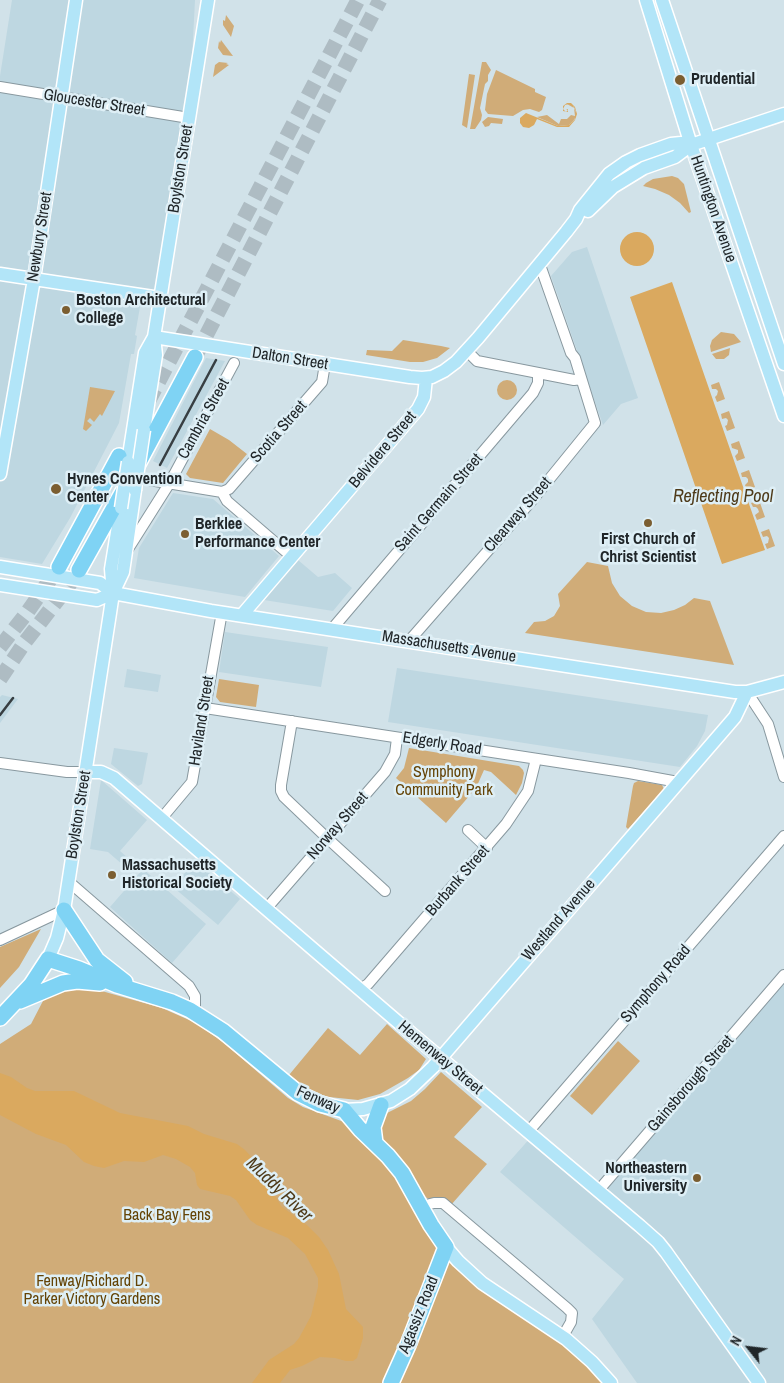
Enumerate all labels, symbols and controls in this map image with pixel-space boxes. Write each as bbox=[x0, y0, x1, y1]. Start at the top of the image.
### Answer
place label: Prudential bbox=[691, 70, 755, 90]
marker: Prudential bbox=[673, 73, 687, 87]
street label: Gloucester Street bbox=[42, 86, 146, 120]
street label: Boylston Street bbox=[165, 124, 197, 214]
street label: Huntington Avenue bbox=[686, 153, 740, 265]
street label: Newbury Street bbox=[23, 191, 57, 283]
place label: Boston Architectural College bbox=[76, 291, 206, 329]
marker: Boston Architectural College bbox=[60, 304, 72, 316]
street label: Dalton Street bbox=[251, 344, 329, 374]
street label: Cambria Street bbox=[174, 375, 234, 463]
street label: Scotia Street bbox=[247, 397, 311, 467]
street label: Belvidere Street bbox=[345, 408, 421, 492]
street label: Saint Germain Street bbox=[391, 450, 487, 556]
place label: Hynes Convention Center bbox=[67, 470, 182, 508]
street label: Clearway Street bbox=[480, 473, 556, 557]
marker: Hynes Convention Center bbox=[49, 482, 63, 496]
water label: Reflecting Pool bbox=[673, 486, 773, 508]
place label: Berklee Performance Center bbox=[195, 515, 320, 553]
marker: First Church of Christ Scientist bbox=[642, 517, 654, 529]
marker: Berklee Performance Center bbox=[179, 528, 191, 540]
place label: First Church of Christ Scientist bbox=[600, 530, 696, 568]
street label: Massachusetts Avenue bbox=[381, 627, 517, 667]
street label: Haviland Street bbox=[185, 675, 219, 767]
street label: Edgerly Road bbox=[401, 728, 483, 760]
park label: Symphony Community Park bbox=[395, 763, 493, 801]
street label: Boylston Street bbox=[63, 770, 95, 860]
street label: Norway Street bbox=[303, 788, 373, 864]
street label: Burbank Street bbox=[422, 842, 494, 920]
place label: Massachusetts Historical Society bbox=[122, 856, 232, 894]
marker: Massachusetts Historical Society bbox=[106, 869, 118, 881]
street label: Westland Avenue bbox=[518, 875, 600, 965]
street label: Symphony Road bbox=[617, 941, 695, 1027]
street label: Hemenway Street bbox=[394, 1017, 486, 1099]
street label: Gainsborough Street bbox=[644, 1032, 738, 1136]
street label: Fenway bbox=[293, 1082, 343, 1118]
water label: Muddy River bbox=[241, 1153, 317, 1227]
place label: Northeastern University bbox=[605, 1159, 687, 1197]
marker: Northeastern University bbox=[691, 1172, 703, 1184]
park label: Back Bay Fens bbox=[123, 1206, 211, 1226]
park label: Fenway/Richard D. Parker Victory Gardens bbox=[24, 1272, 160, 1310]
street label: Agassiz Road bbox=[395, 1274, 443, 1356]
north arrow bbox=[724, 1323, 774, 1373]
text: N bbox=[726, 1333, 746, 1349]

